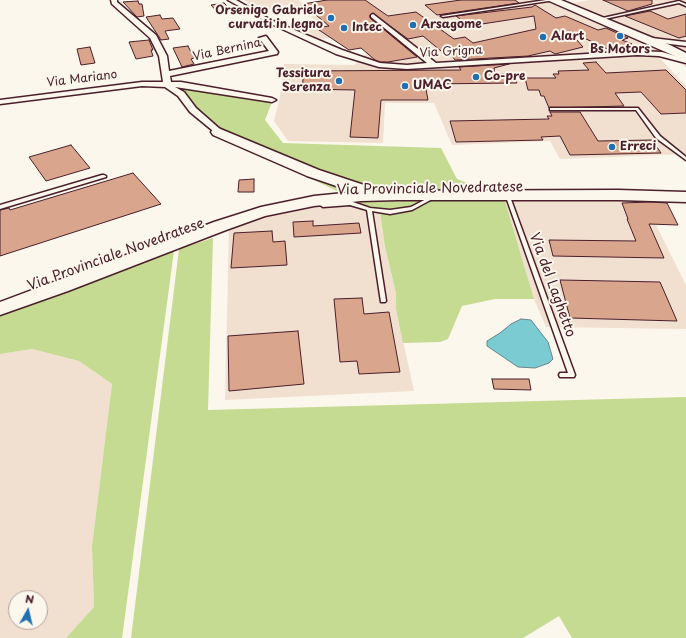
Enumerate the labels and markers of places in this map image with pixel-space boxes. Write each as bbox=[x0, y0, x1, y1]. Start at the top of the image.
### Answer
place label: Orsenigo Gabriele curvati in legno bbox=[215, 4, 323, 32]
marker: Orsenigo Gabriele curvati in legno bbox=[326, 13, 336, 23]
place label: Arsagome bbox=[421, 18, 482, 32]
marker: Arsagome bbox=[408, 20, 418, 30]
place label: Intec bbox=[352, 21, 382, 35]
marker: Intec bbox=[339, 23, 349, 33]
place label: Alart bbox=[551, 30, 585, 44]
marker: Bs Motors bbox=[615, 31, 625, 41]
marker: Alart bbox=[538, 32, 548, 42]
place label: Bs Motors bbox=[590, 43, 650, 57]
place label: Tessitura Serenza bbox=[276, 67, 331, 95]
place label: Co-pre bbox=[484, 70, 526, 84]
marker: Co-pre bbox=[471, 72, 481, 82]
marker: Tessitura Serenza bbox=[334, 76, 344, 86]
place label: UMAC bbox=[413, 79, 451, 93]
marker: UMAC bbox=[400, 81, 410, 91]
place label: Erreci bbox=[620, 140, 656, 154]
marker: Erreci bbox=[607, 142, 617, 152]

